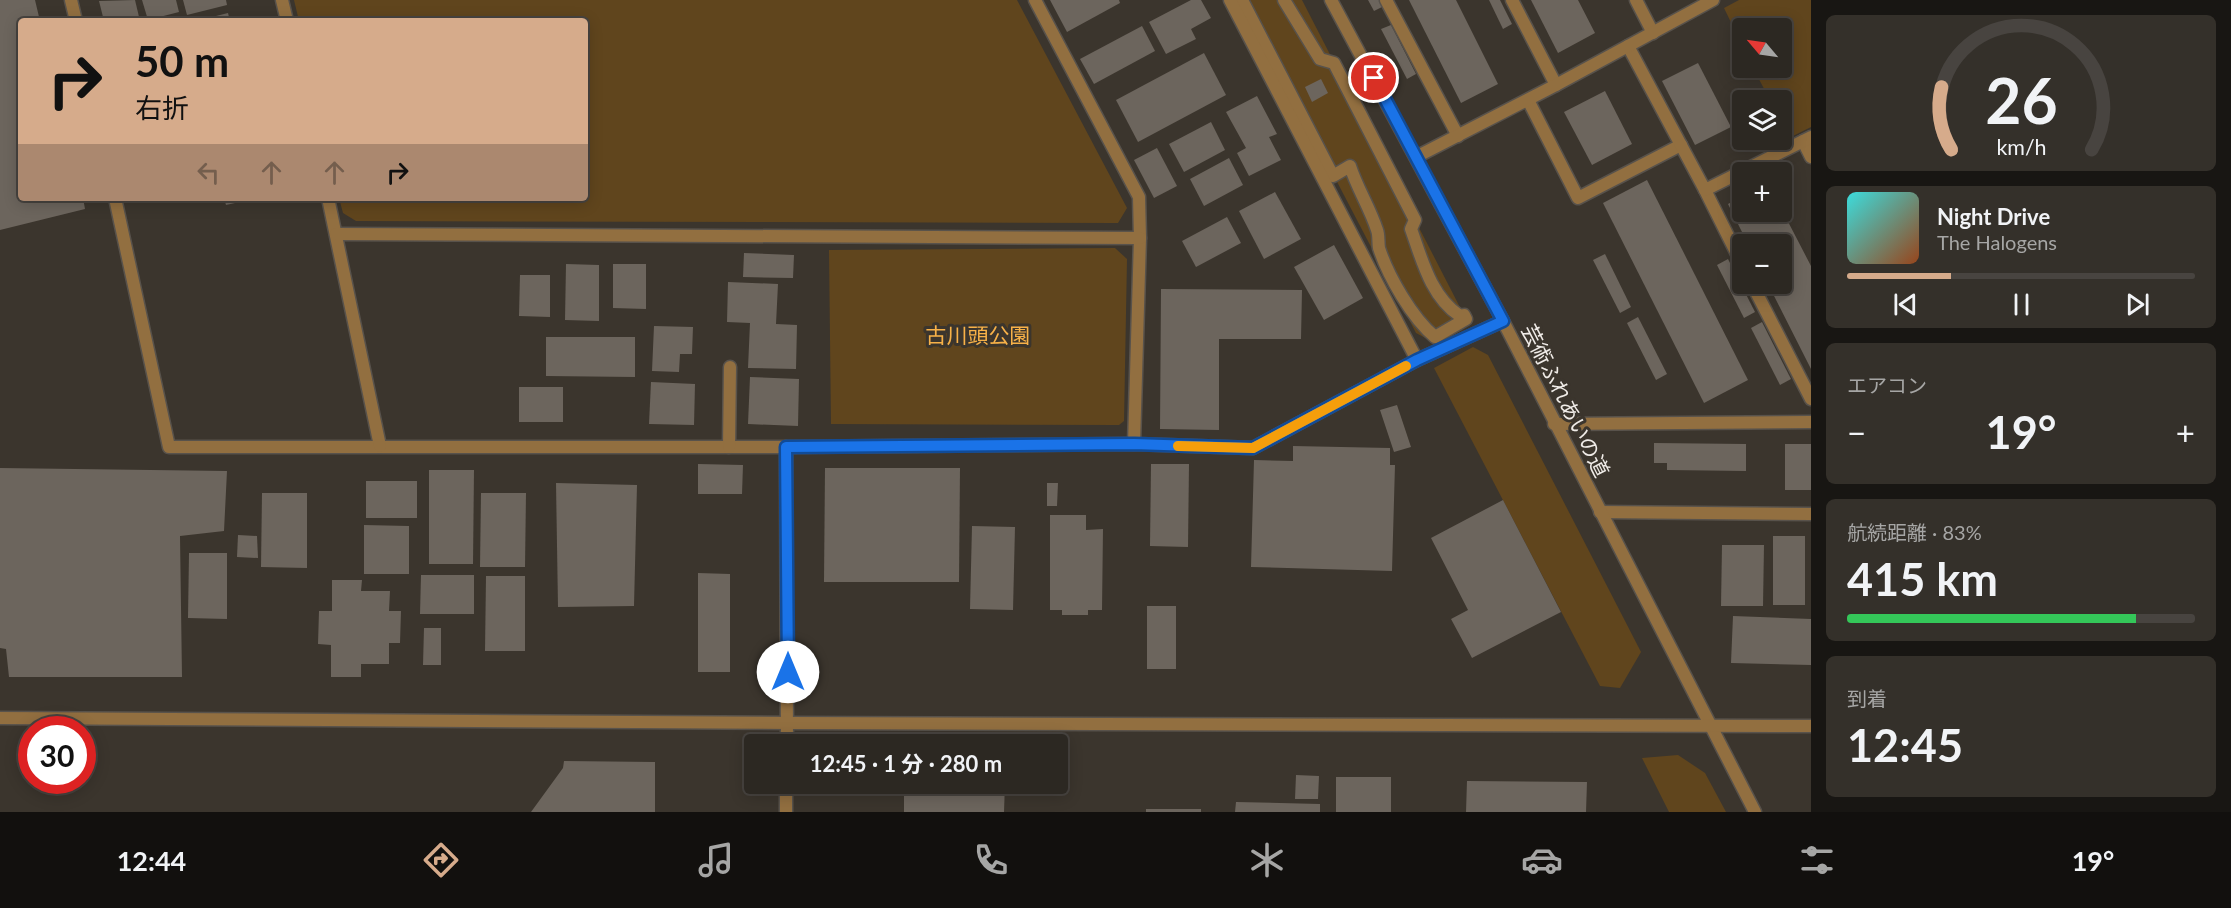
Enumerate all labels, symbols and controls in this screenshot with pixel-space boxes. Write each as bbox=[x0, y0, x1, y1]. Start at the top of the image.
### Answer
north arrow bbox=[1732, 18, 1792, 78]
map controls bbox=[1732, 18, 1792, 294]
text: 50 m bbox=[135, 36, 229, 86]
icon: right bbox=[36, 42, 114, 120]
pin bbox=[1348, 52, 1399, 103]
icon: arrive bbox=[1357, 61, 1390, 94]
text: 26 bbox=[1985, 62, 2057, 137]
button: layers bbox=[1732, 90, 1792, 150]
text: 右折 bbox=[135, 91, 189, 124]
text: km/h bbox=[1996, 134, 2046, 160]
icon: left bbox=[192, 156, 225, 189]
icon: ahead bbox=[255, 156, 288, 189]
icon: ahead bbox=[318, 156, 351, 189]
icon: right bbox=[381, 156, 414, 189]
button: + bbox=[1732, 162, 1792, 222]
text: Night Drive bbox=[1937, 203, 2050, 230]
text: The Halogens bbox=[1937, 230, 2057, 254]
button: − bbox=[1732, 234, 1792, 294]
icon: previous bbox=[1889, 288, 1922, 321]
icon: pause bbox=[2005, 288, 2038, 321]
icon: next bbox=[2121, 288, 2154, 321]
street label: 芸術ふれあいの道 bbox=[1517, 320, 1616, 481]
park label: 古川頭公園 bbox=[926, 322, 1031, 347]
text: エアコン bbox=[1847, 373, 1927, 397]
text: 19° bbox=[1986, 405, 2056, 459]
text: − bbox=[1847, 412, 1866, 452]
text: + bbox=[2176, 412, 2195, 452]
text: 航続距離 · 83% bbox=[1847, 520, 1982, 544]
text: 415 km bbox=[1847, 552, 1998, 606]
position arrow bbox=[756, 640, 820, 704]
text: 到着 bbox=[1847, 686, 1887, 710]
speed limit sign: 30 bbox=[18, 716, 96, 794]
text: 12:45 bbox=[1847, 718, 1963, 772]
text: 12:45 · 1 分 · 280 m bbox=[810, 750, 1002, 777]
icon: directions bbox=[420, 839, 462, 881]
icon: music bbox=[695, 839, 737, 881]
icon: phone bbox=[970, 839, 1012, 881]
icon: climate bbox=[1246, 839, 1288, 881]
icon: car bbox=[1521, 839, 1563, 881]
icon: filters bbox=[1796, 839, 1838, 881]
text: 12:44 bbox=[117, 844, 186, 877]
text: 19° bbox=[2072, 844, 2114, 877]

